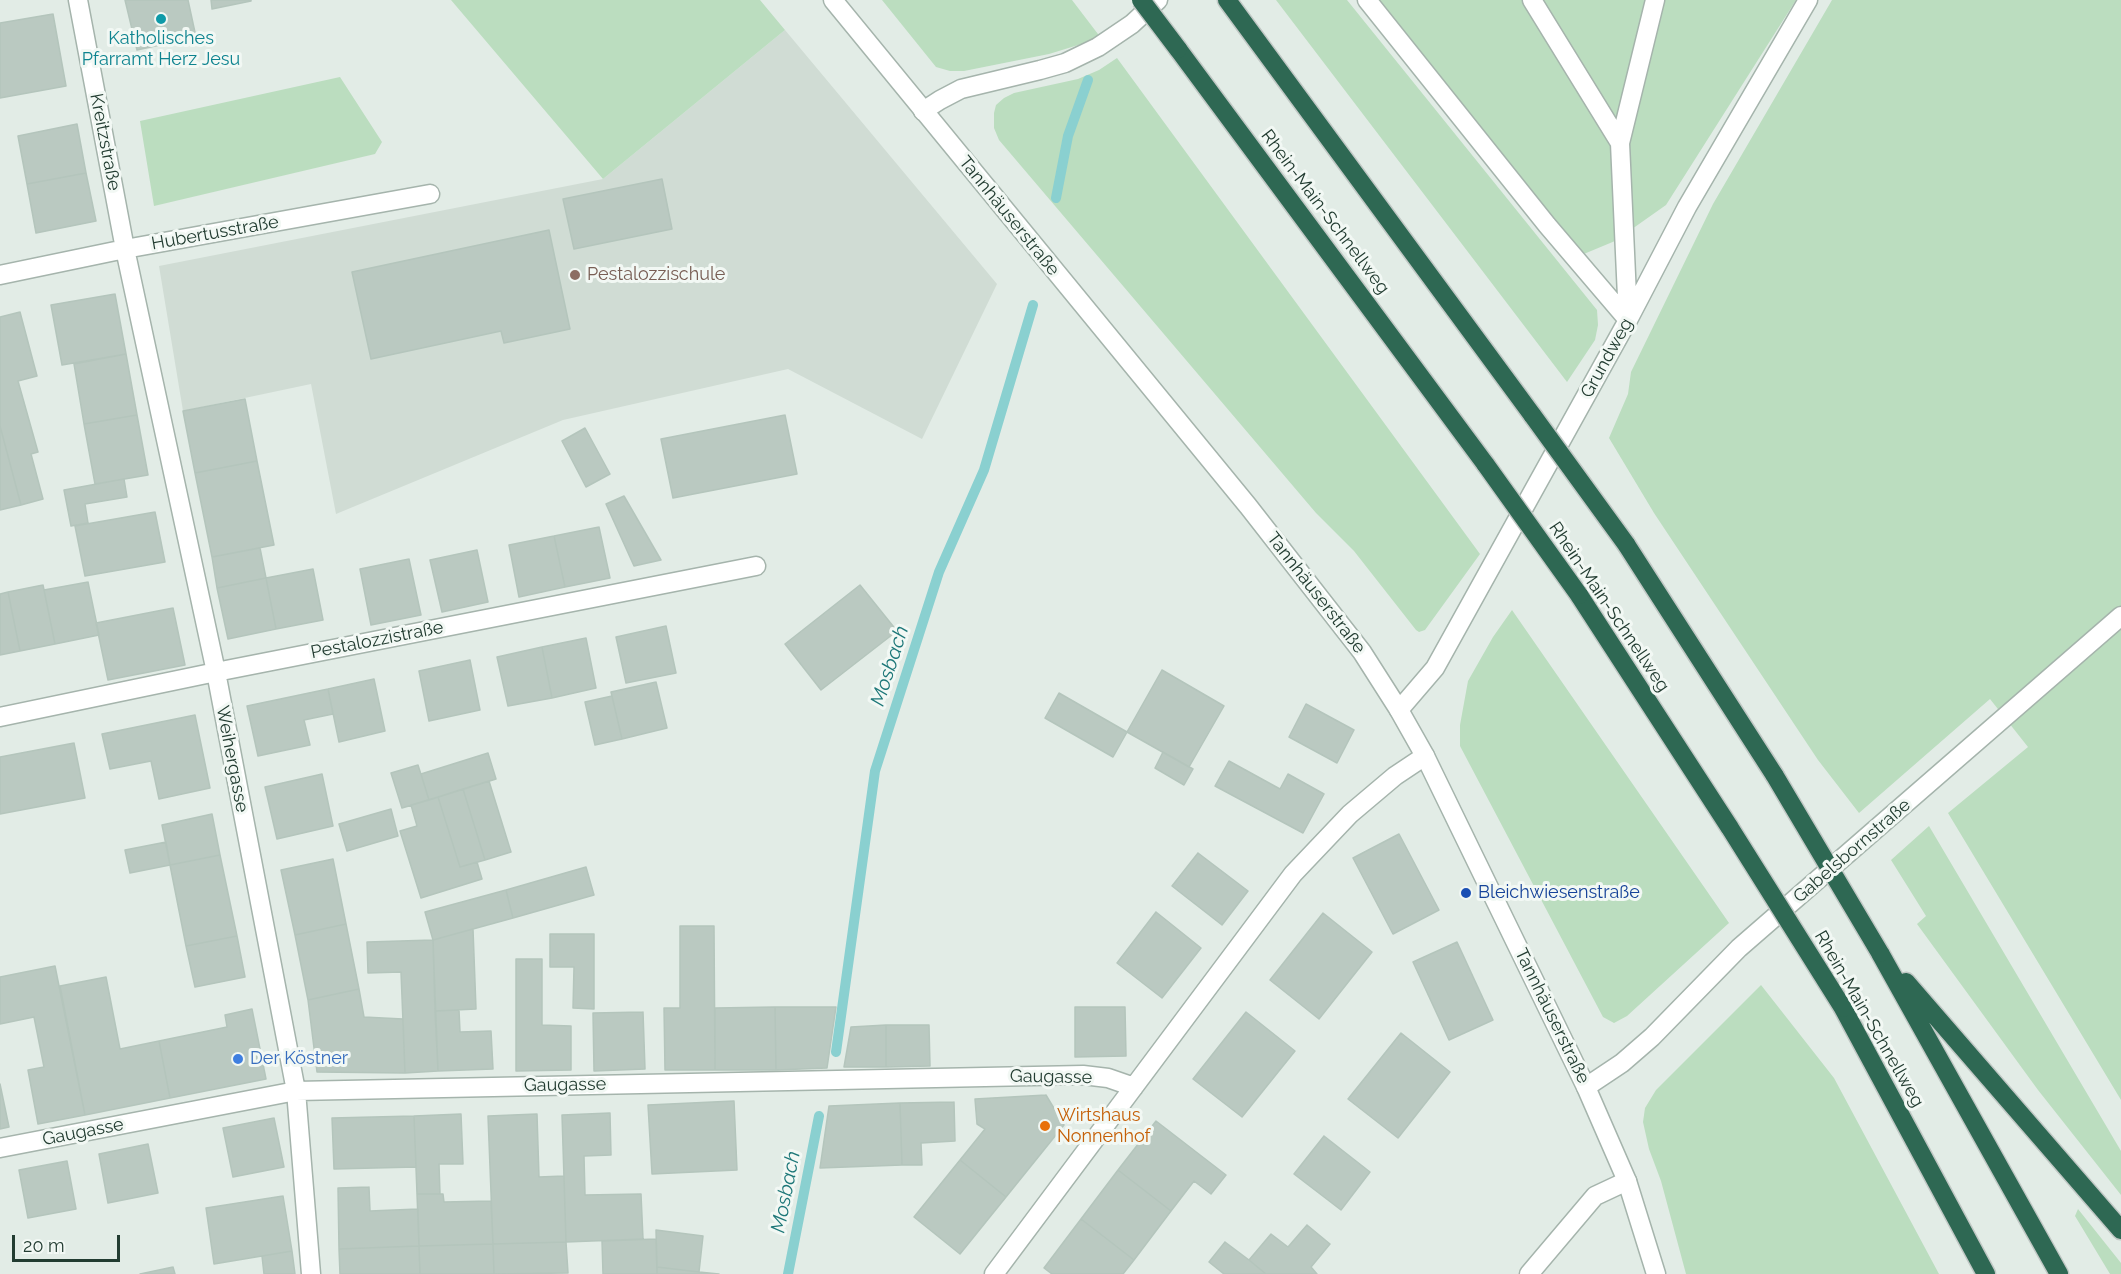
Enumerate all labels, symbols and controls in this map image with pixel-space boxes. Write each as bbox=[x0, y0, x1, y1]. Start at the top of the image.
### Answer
marker: Katholisches Pfarramt Herz Jesu bbox=[154, 12, 168, 26]
place label: Katholisches Pfarramt Herz Jesu bbox=[82, 28, 240, 70]
street label: Kreitzstraße bbox=[85, 92, 125, 192]
street label: Rhein-Main-Schnellweg bbox=[1256, 126, 1394, 298]
street label: Tannhäuserstraße bbox=[954, 152, 1064, 280]
street label: Hubertusstraße bbox=[150, 211, 280, 255]
place label: Pestalozzischule bbox=[587, 264, 725, 286]
marker: Pestalozzischule bbox=[568, 268, 582, 282]
street label: Grundweg bbox=[1576, 314, 1638, 402]
street label: Rhein-Main-Schnellweg bbox=[1544, 518, 1674, 696]
street label: Tannhäuserstraße bbox=[1262, 528, 1370, 658]
street label: Pestalozzistraße bbox=[309, 617, 445, 663]
water label: Mosbach bbox=[866, 623, 914, 709]
street label: Weihergasse bbox=[211, 704, 253, 814]
street label: Gabelsbornstraße bbox=[1789, 794, 1915, 908]
place label: Bleichwiesenstraße bbox=[1478, 882, 1640, 904]
marker: Bleichwiesenstraße bbox=[1459, 886, 1473, 900]
street label: Rhein-Main-Schnellweg bbox=[1810, 927, 1928, 1111]
street label: Tannhäuserstraße bbox=[1510, 945, 1594, 1087]
place label: Der Köstner bbox=[250, 1048, 348, 1070]
marker: Der Köstner bbox=[231, 1052, 245, 1066]
street label: Gaugasse bbox=[1010, 1065, 1092, 1089]
street label: Gaugasse bbox=[524, 1073, 606, 1097]
place label: Wirtshaus Nonnenhof bbox=[1057, 1105, 1150, 1148]
street label: Gaugasse bbox=[41, 1114, 125, 1150]
marker: Wirtshaus Nonnenhof bbox=[1038, 1119, 1052, 1133]
water label: Mosbach bbox=[766, 1149, 806, 1235]
scale bar bbox=[15, 1223, 123, 1261]
text: 20 m bbox=[23, 1235, 65, 1256]

